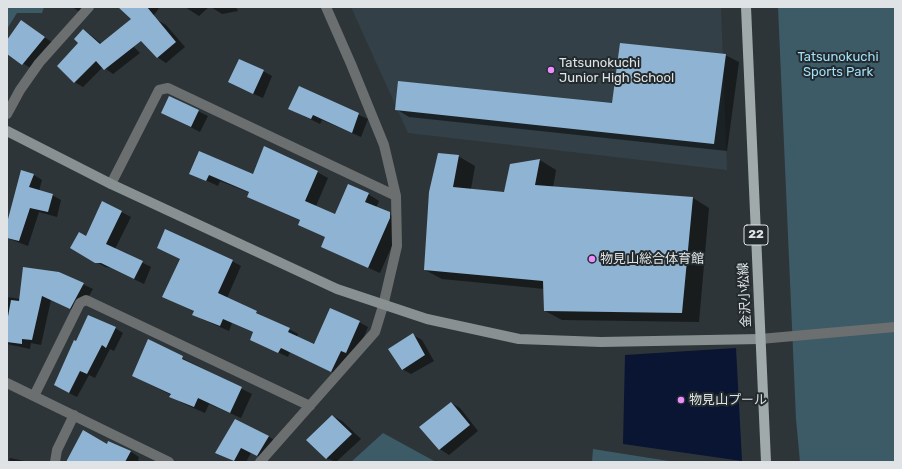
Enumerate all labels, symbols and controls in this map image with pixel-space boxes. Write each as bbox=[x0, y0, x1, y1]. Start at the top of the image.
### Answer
park label: Tatsunokuchi Sports Park bbox=[797, 49, 879, 80]
place label: Tatsunokuchi Junior High School bbox=[559, 55, 674, 86]
marker: Tatsunokuchi Junior High School bbox=[546, 65, 556, 75]
road number: 22 bbox=[744, 225, 768, 245]
place label: 物見山総合体育館 bbox=[600, 251, 704, 267]
marker: 物見山総合体育館 bbox=[587, 254, 597, 264]
street label: 金沢小松線 bbox=[736, 262, 754, 328]
place label: 物見山プール bbox=[689, 392, 767, 408]
marker: 物見山プール bbox=[676, 395, 686, 405]

